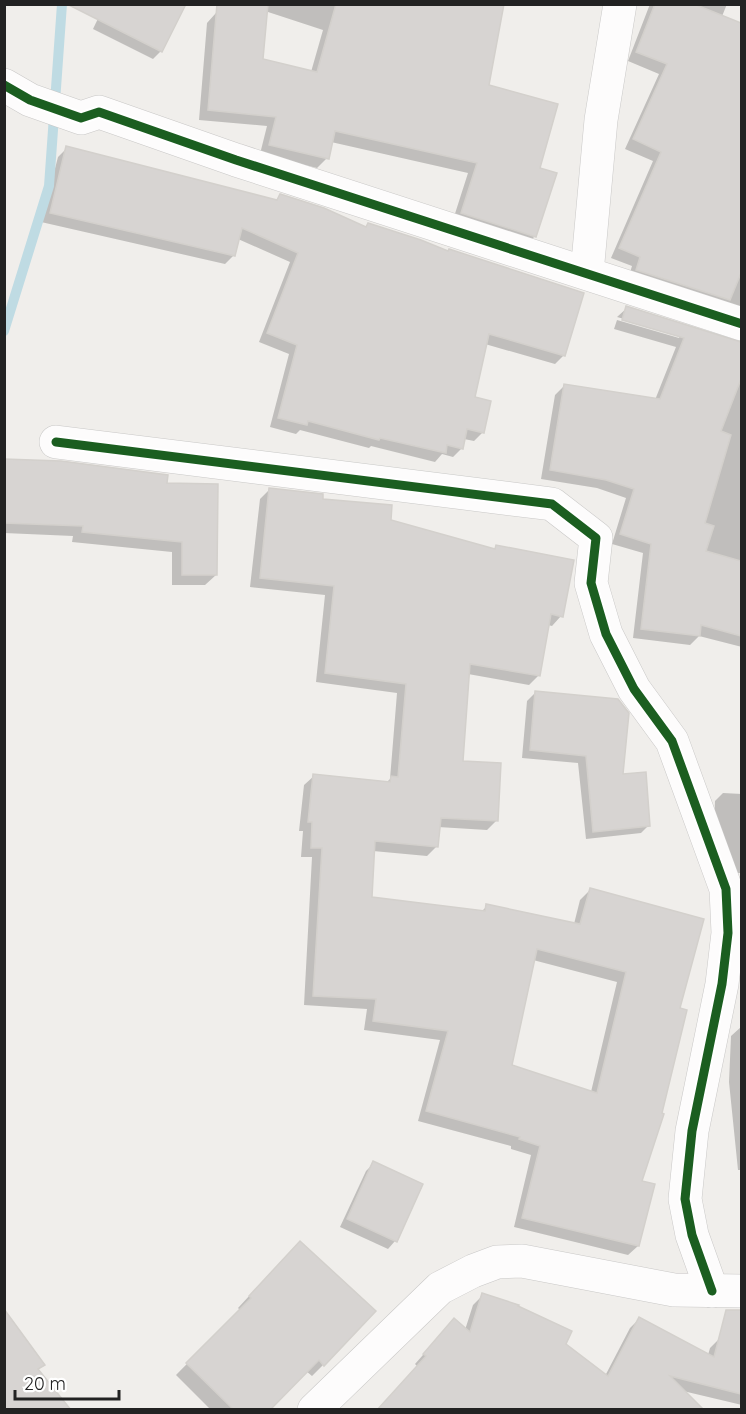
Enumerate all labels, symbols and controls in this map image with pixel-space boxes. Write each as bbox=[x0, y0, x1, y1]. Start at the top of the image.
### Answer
scale bar bbox=[15, 1363, 118, 1401]
text: 20 m bbox=[24, 1372, 66, 1395]

